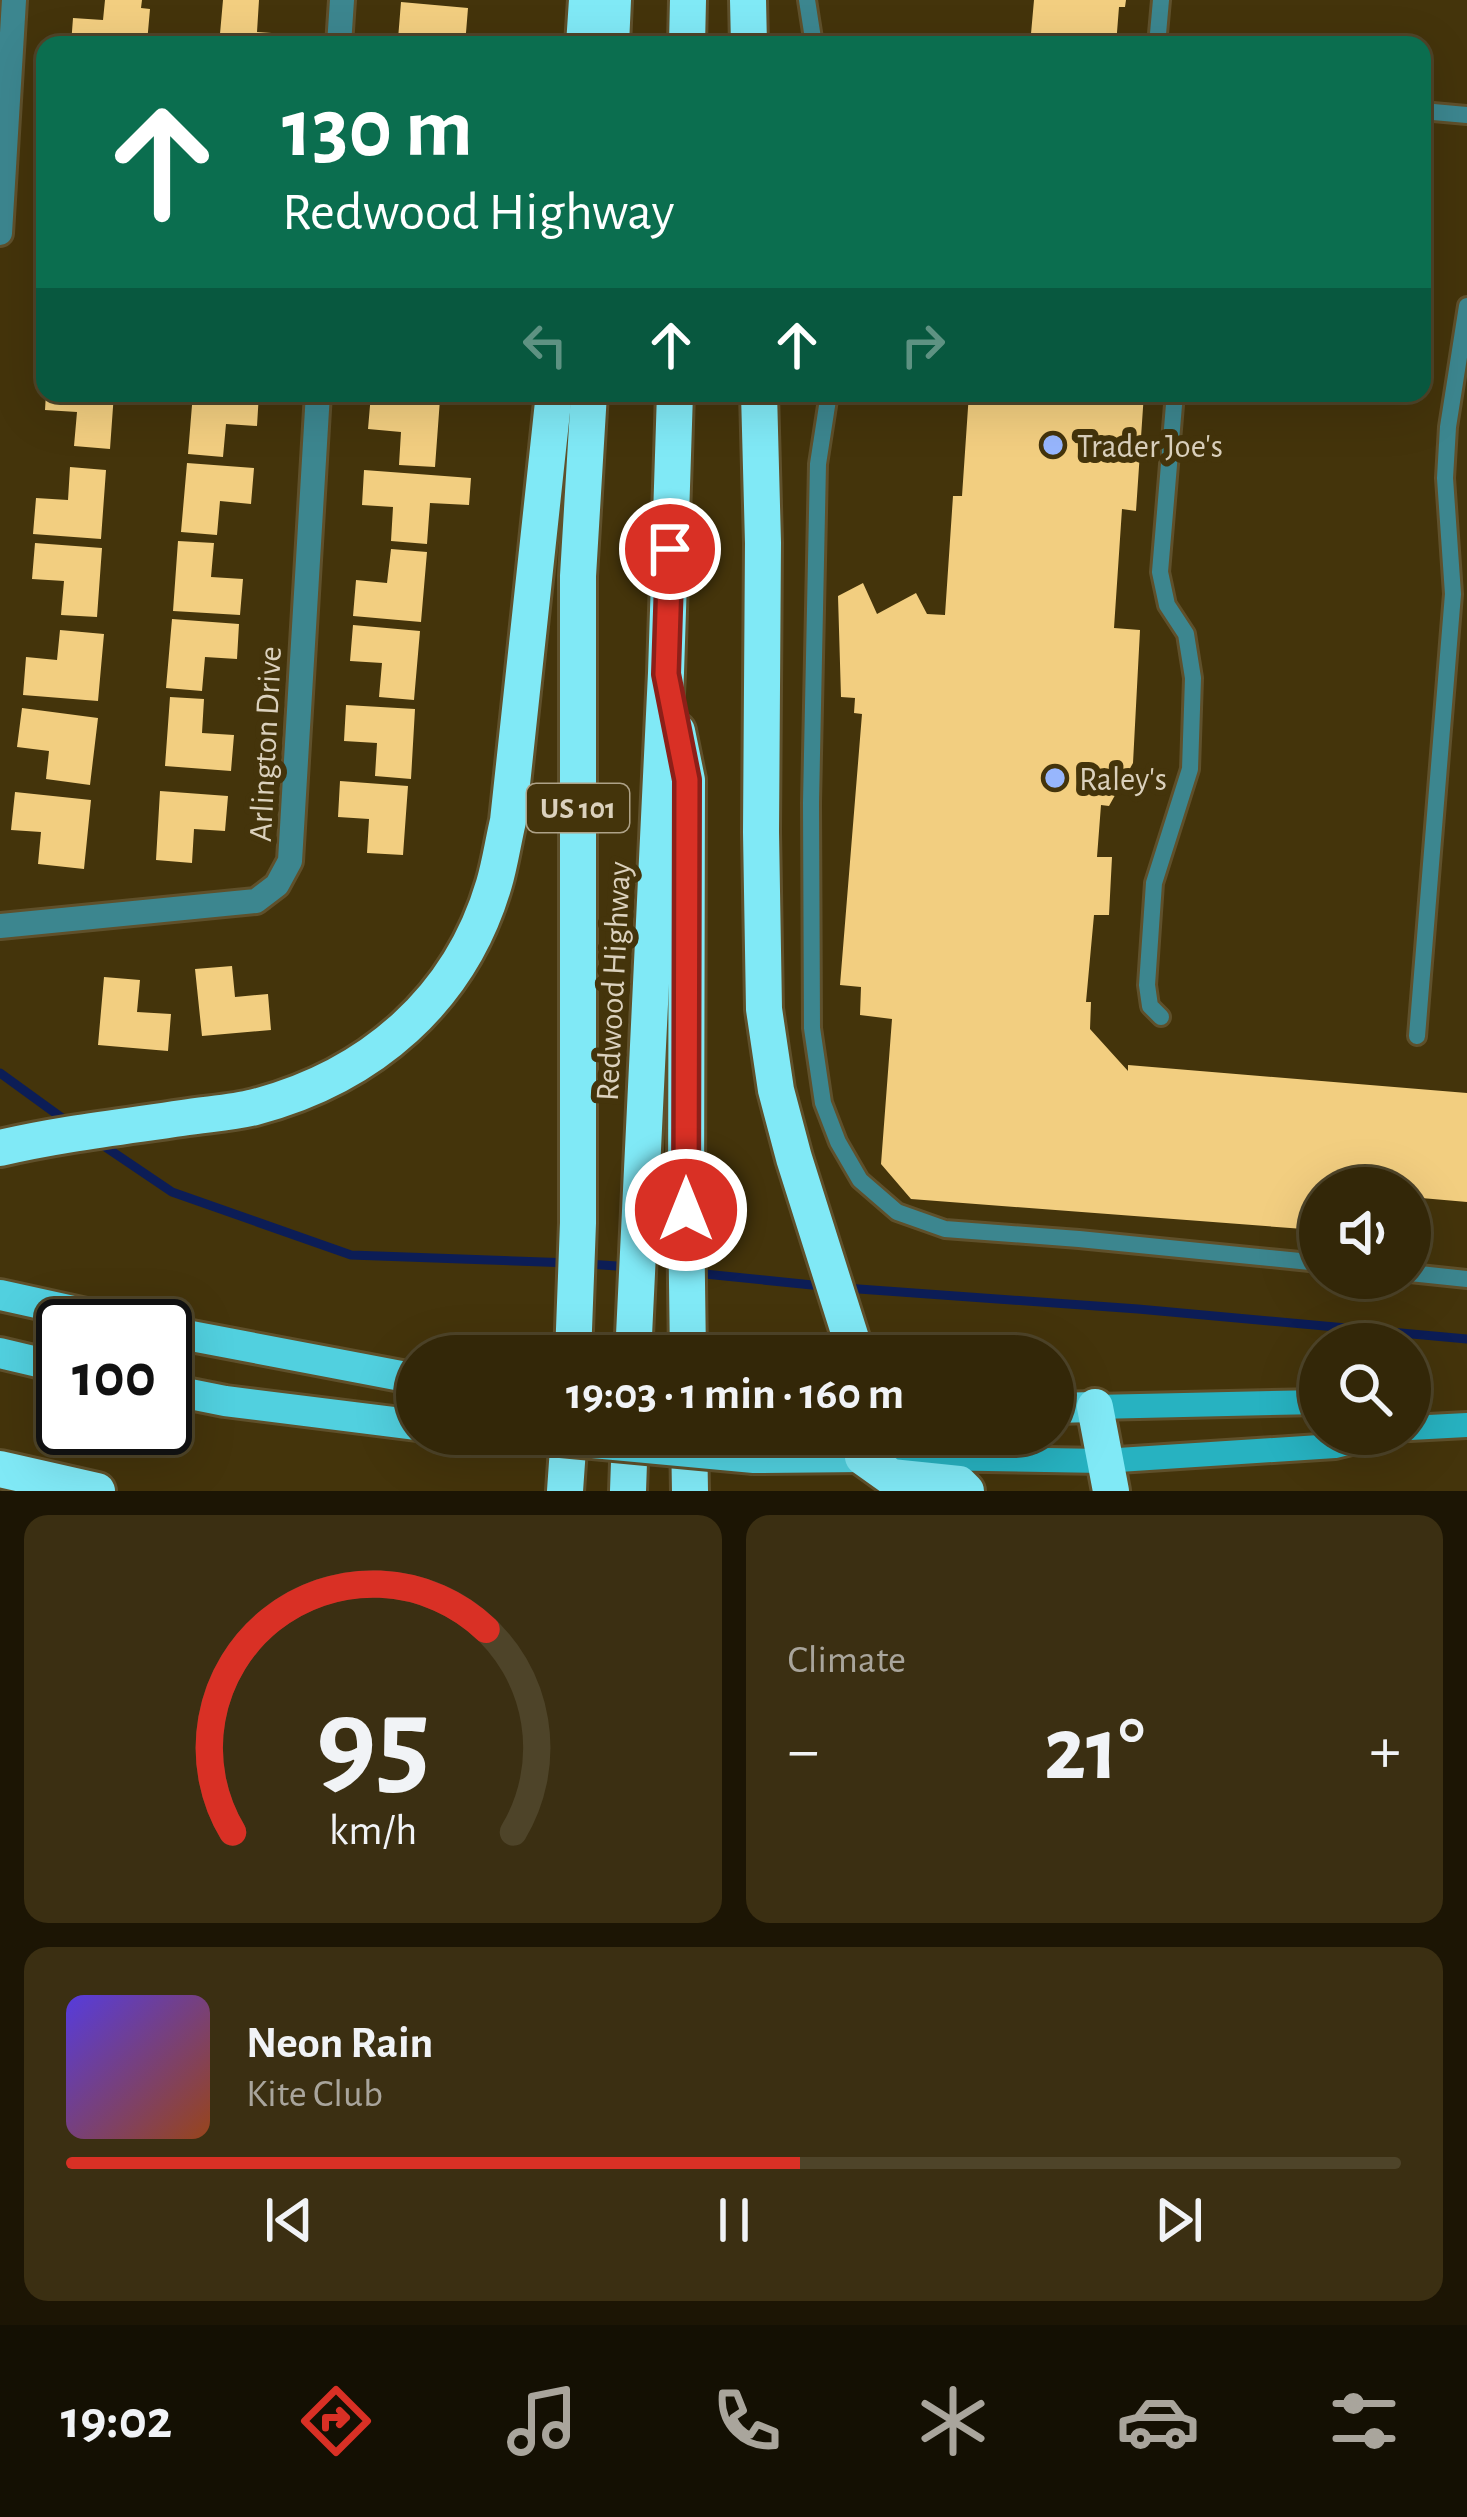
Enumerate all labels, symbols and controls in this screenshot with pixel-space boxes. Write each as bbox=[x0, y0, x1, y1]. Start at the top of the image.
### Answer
icon: ahead bbox=[84, 84, 240, 240]
text: 130 m bbox=[282, 88, 473, 172]
text: Redwood Highway bbox=[282, 186, 675, 240]
icon: left bbox=[512, 312, 578, 378]
icon: ahead bbox=[638, 312, 704, 378]
icon: ahead bbox=[764, 312, 830, 378]
icon: right bbox=[890, 312, 956, 378]
place label: Trader Joe's bbox=[1077, 431, 1223, 464]
marker: Trader Joe's bbox=[1040, 432, 1066, 458]
pin bbox=[619, 498, 721, 600]
icon: arrive bbox=[637, 516, 703, 582]
street label: Arlington Drive bbox=[245, 646, 288, 843]
place label: Raley's bbox=[1079, 764, 1167, 797]
marker: Raley's bbox=[1042, 765, 1068, 791]
road number: US 101 bbox=[527, 784, 629, 832]
street label: Redwood Highway bbox=[592, 860, 637, 1102]
position arrow bbox=[623, 1147, 749, 1273]
map controls bbox=[1299, 1167, 1431, 1455]
button: sound bbox=[1299, 1167, 1431, 1299]
speed limit sign: 100 bbox=[36, 1299, 192, 1455]
button: search bbox=[1299, 1323, 1431, 1455]
text: 19:03 · 1 min · 160 m bbox=[566, 1372, 904, 1417]
text: Climate bbox=[788, 1641, 906, 1680]
text: 95 bbox=[316, 1681, 430, 1806]
text: 21° bbox=[1044, 1706, 1145, 1796]
text: − bbox=[788, 1718, 819, 1784]
text: + bbox=[1369, 1718, 1401, 1784]
text: km/h bbox=[329, 1810, 417, 1853]
text: Neon Rain bbox=[246, 2021, 433, 2066]
text: Kite Club bbox=[246, 2075, 383, 2114]
icon: previous bbox=[256, 2187, 322, 2253]
icon: pause bbox=[701, 2187, 767, 2253]
icon: next bbox=[1146, 2187, 1212, 2253]
icon: directions bbox=[294, 2379, 378, 2463]
icon: music bbox=[500, 2379, 584, 2463]
icon: phone bbox=[705, 2379, 789, 2463]
icon: climate bbox=[911, 2379, 995, 2463]
icon: car bbox=[1116, 2379, 1200, 2463]
icon: filters bbox=[1322, 2379, 1406, 2463]
text: 19:02 bbox=[61, 2394, 172, 2448]

